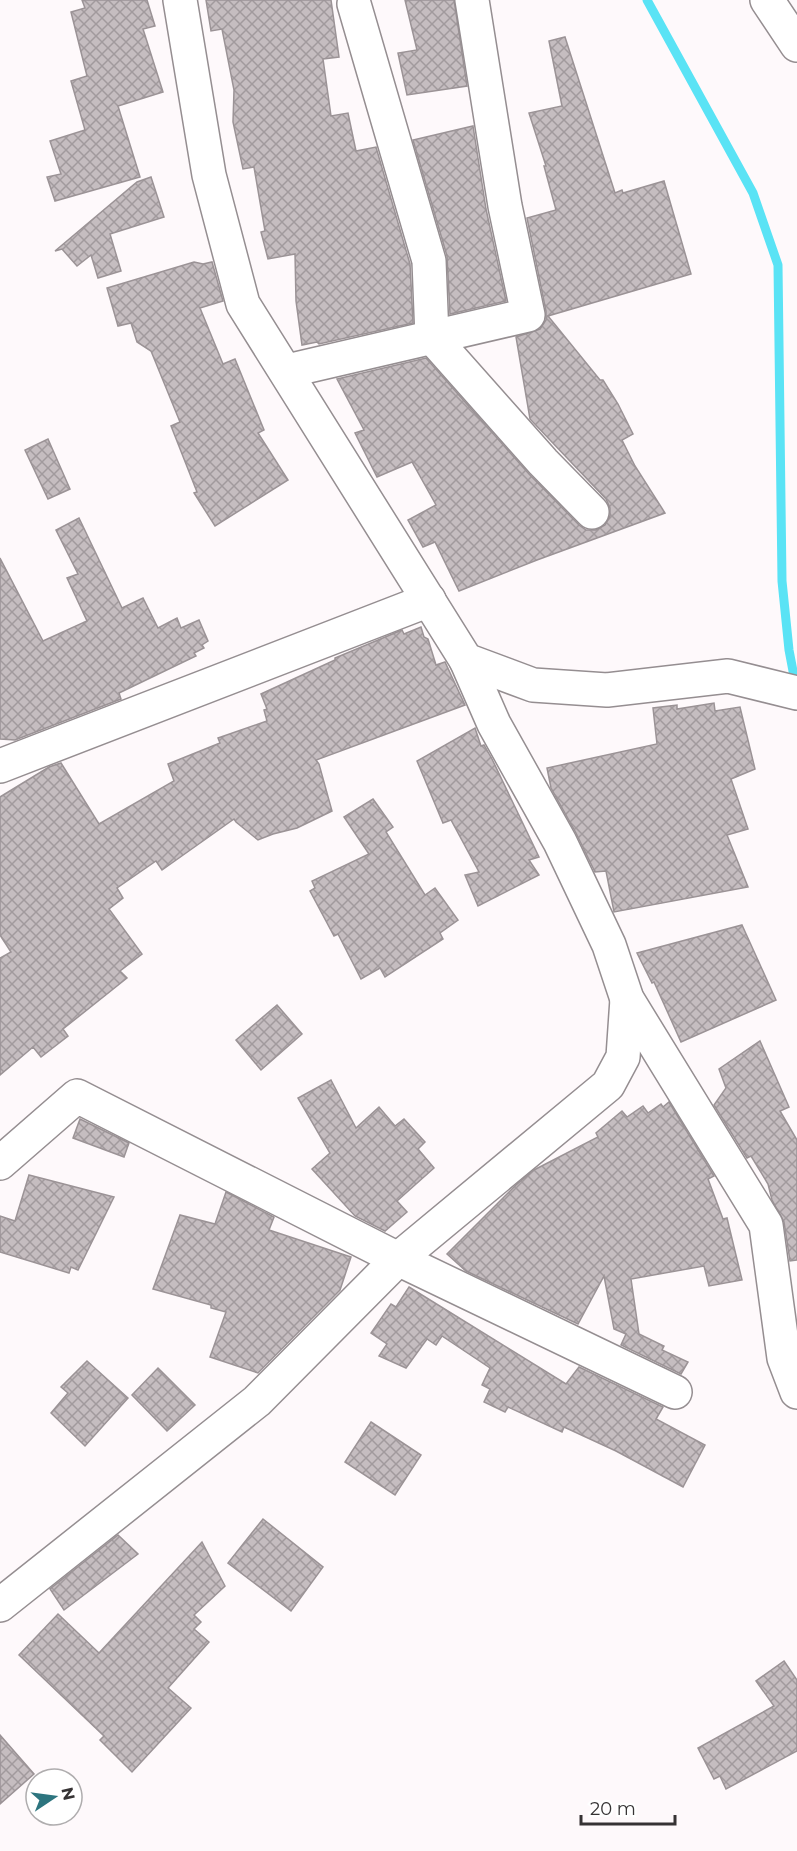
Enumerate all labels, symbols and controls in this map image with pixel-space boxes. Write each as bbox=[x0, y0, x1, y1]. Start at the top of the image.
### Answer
north arrow bbox=[24, 1767, 84, 1827]
text: N bbox=[57, 1785, 79, 1802]
scale bar bbox=[581, 1788, 676, 1826]
text: 20 m bbox=[590, 1798, 636, 1820]

